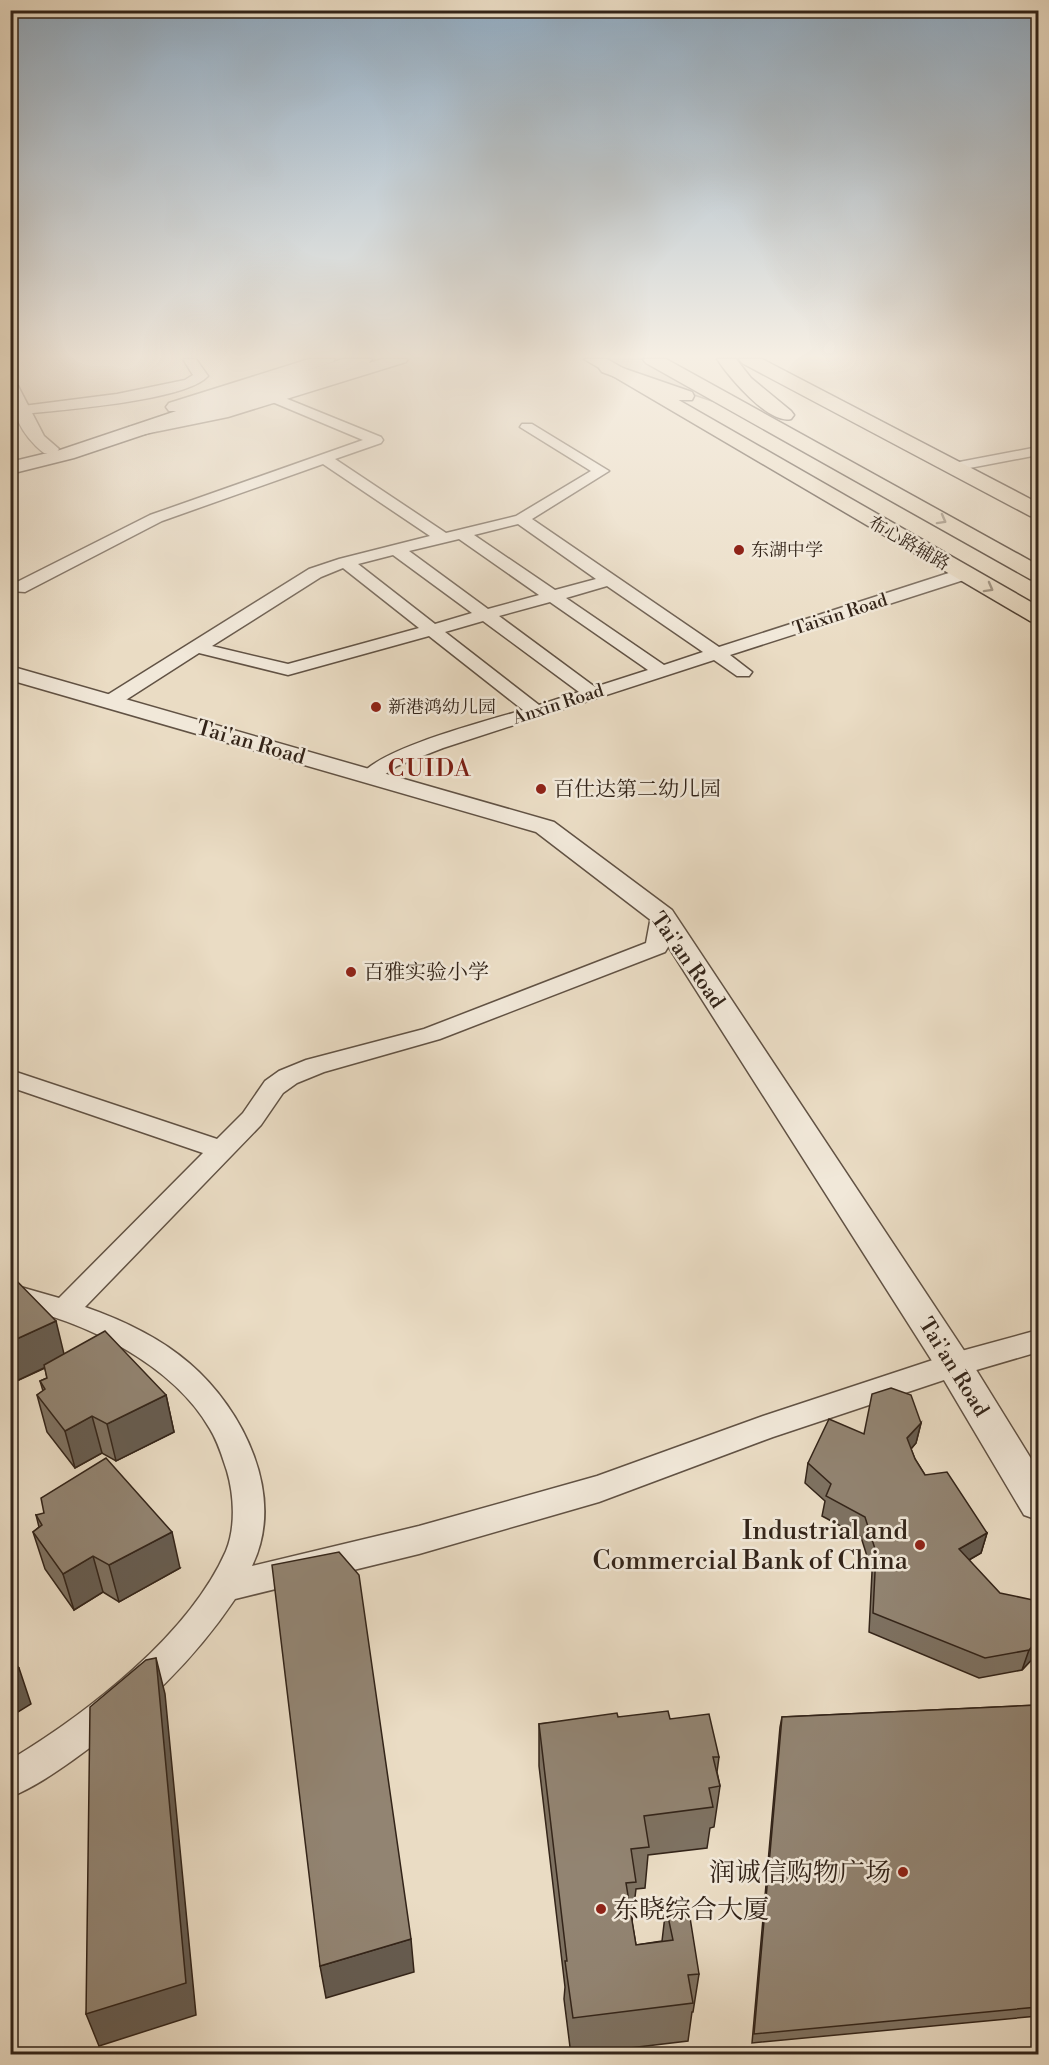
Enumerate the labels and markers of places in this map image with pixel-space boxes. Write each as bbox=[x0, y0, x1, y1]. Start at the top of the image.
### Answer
place label: 东湖中学 bbox=[751, 539, 823, 562]
marker: 东湖中学 bbox=[732, 543, 746, 557]
place label: 新港鸿幼儿园 bbox=[388, 696, 496, 719]
marker: 新港鸿幼儿园 bbox=[369, 700, 383, 714]
place label: 百仕达第二幼儿园 bbox=[553, 777, 721, 803]
marker: 百仕达第二幼儿园 bbox=[534, 782, 548, 796]
place label: 百雅实验小学 bbox=[363, 960, 489, 986]
marker: 百雅实验小学 bbox=[344, 965, 358, 979]
place label: Industrial and Commercial Bank of China bbox=[593, 1515, 909, 1577]
marker: Industrial and Commercial Bank of China bbox=[913, 1538, 927, 1552]
place label: 润诚信购物广场 bbox=[709, 1857, 891, 1889]
marker: 润诚信购物广场 bbox=[896, 1865, 910, 1879]
place label: 东晓综合大厦 bbox=[613, 1894, 769, 1926]
marker: 东晓综合大厦 bbox=[594, 1902, 608, 1916]

